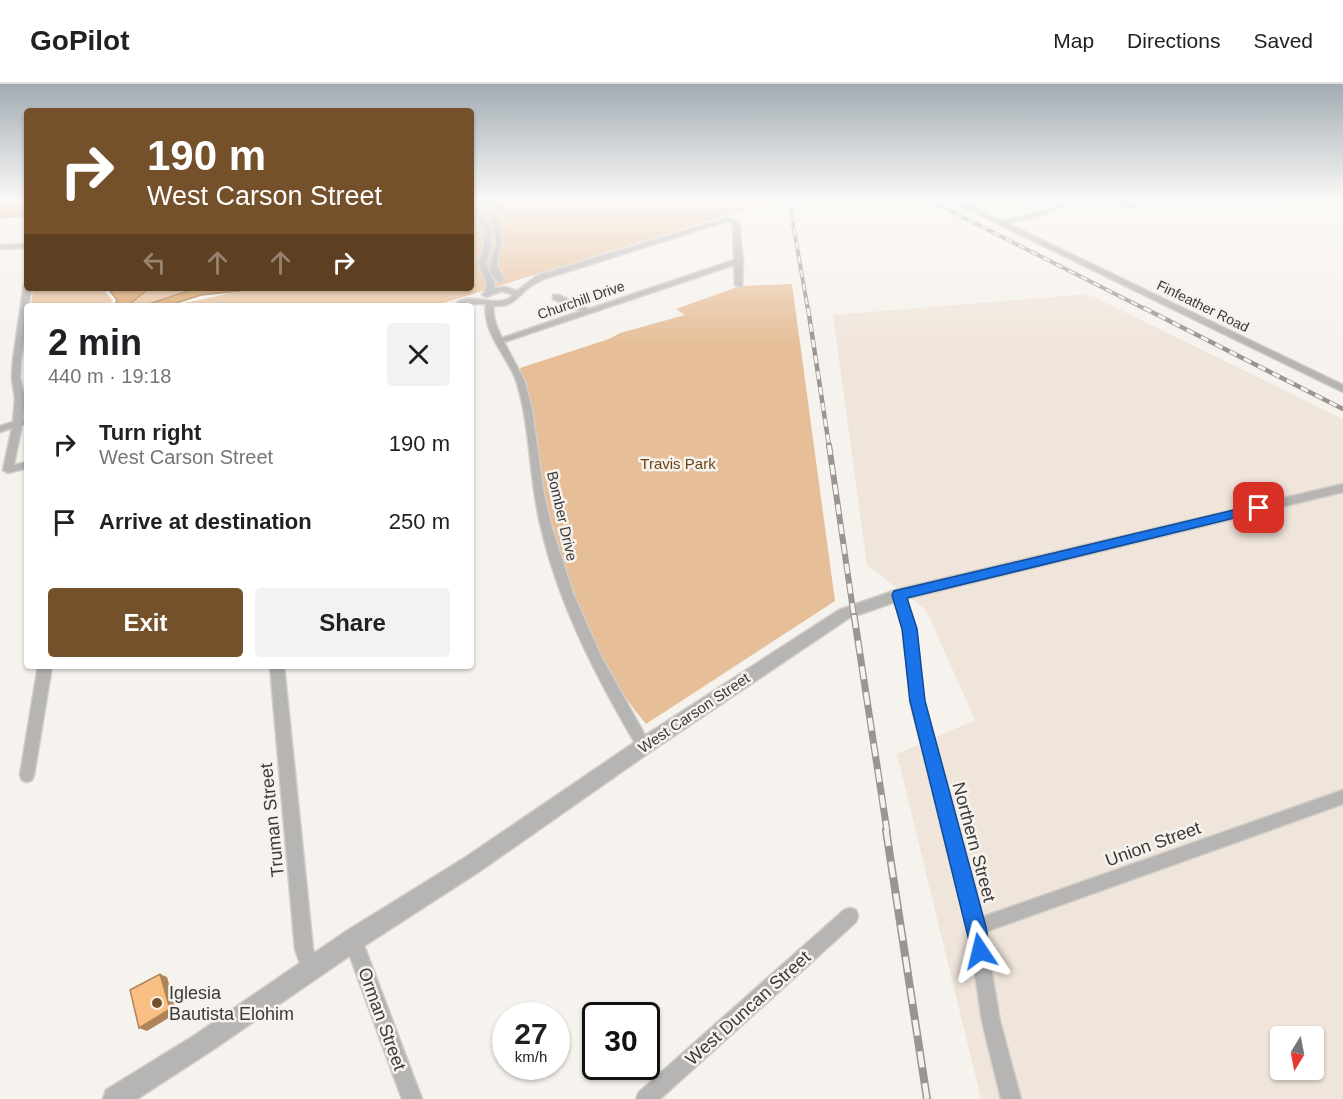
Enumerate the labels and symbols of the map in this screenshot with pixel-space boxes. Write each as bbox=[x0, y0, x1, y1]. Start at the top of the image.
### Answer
street label: Finfeather Road bbox=[1154, 277, 1252, 335]
street label: Churchill Drive bbox=[535, 278, 627, 322]
park label: Travis Park bbox=[640, 455, 716, 472]
street label: Bomber Drive bbox=[544, 469, 581, 562]
pin bbox=[1233, 482, 1284, 533]
street label: West Carson Street bbox=[635, 669, 753, 756]
street label: Truman Street bbox=[256, 762, 288, 878]
street label: Northern Street bbox=[948, 780, 1000, 904]
street label: Union Street bbox=[1103, 817, 1203, 871]
position arrow bbox=[948, 919, 1012, 983]
street label: West Duncan Street bbox=[682, 947, 814, 1069]
street label: Orman Street bbox=[354, 965, 410, 1073]
place label: Iglesia Bautista Elohim bbox=[169, 983, 294, 1024]
marker: Iglesia Bautista Elohim bbox=[150, 996, 164, 1010]
speed limit sign: 30 bbox=[582, 1002, 660, 1080]
north arrow bbox=[1270, 1026, 1324, 1080]

